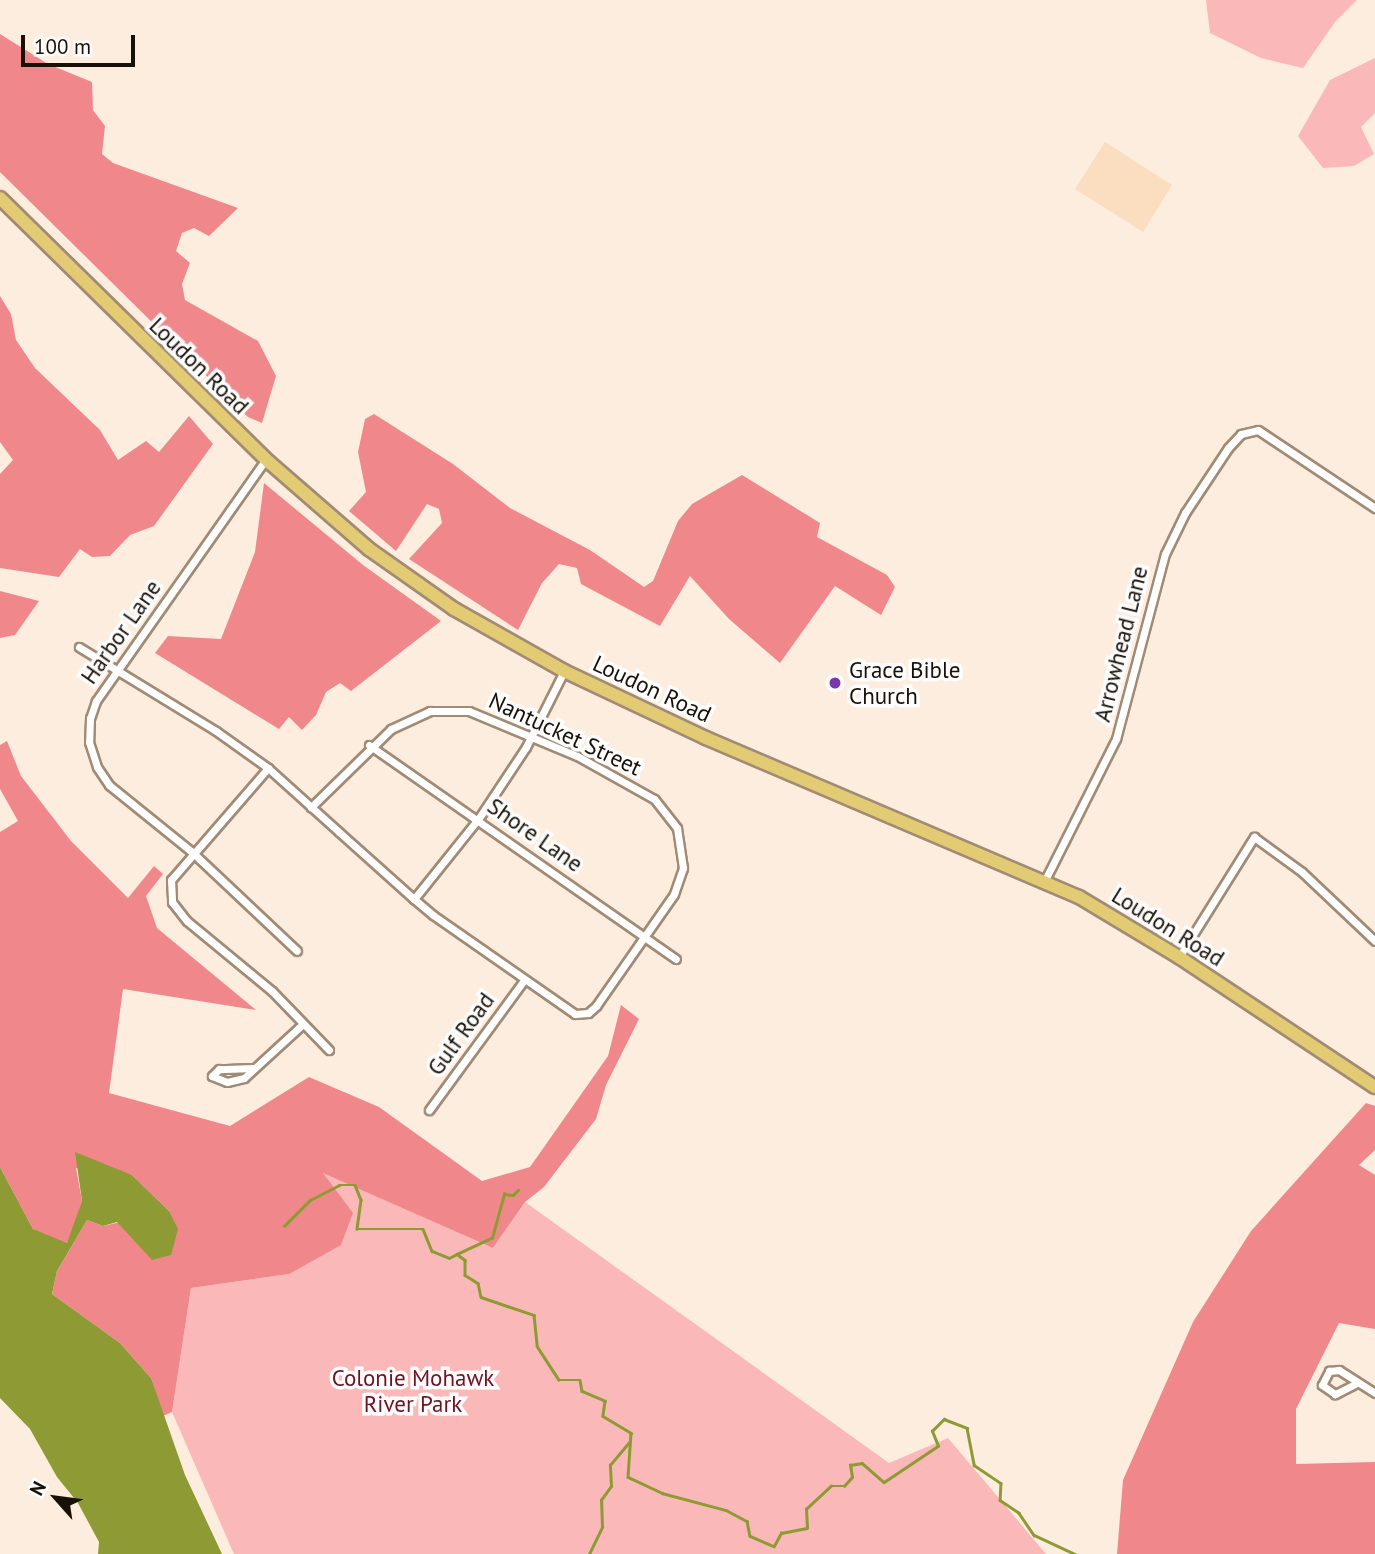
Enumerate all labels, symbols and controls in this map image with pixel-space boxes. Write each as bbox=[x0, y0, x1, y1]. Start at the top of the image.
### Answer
scale bar bbox=[24, 21, 138, 65]
text: 100 m bbox=[34, 33, 91, 60]
street label: Loudon Road bbox=[144, 312, 254, 420]
street label: Arrowhead Lane bbox=[1088, 563, 1154, 725]
street label: Harbor Lane bbox=[75, 575, 167, 689]
street label: Loudon Road bbox=[588, 650, 716, 728]
place label: Grace Bible Church bbox=[849, 656, 960, 710]
marker: Grace Bible Church bbox=[827, 675, 843, 691]
street label: Nantucket Street bbox=[484, 687, 646, 781]
street label: Shore Lane bbox=[482, 792, 588, 878]
street label: Loudon Road bbox=[1107, 882, 1229, 972]
street label: Gulf Road bbox=[422, 987, 500, 1081]
park label: Colonie Mohawk River Park bbox=[332, 1364, 494, 1418]
north arrow bbox=[21, 1463, 91, 1533]
text: N bbox=[24, 1477, 51, 1499]

